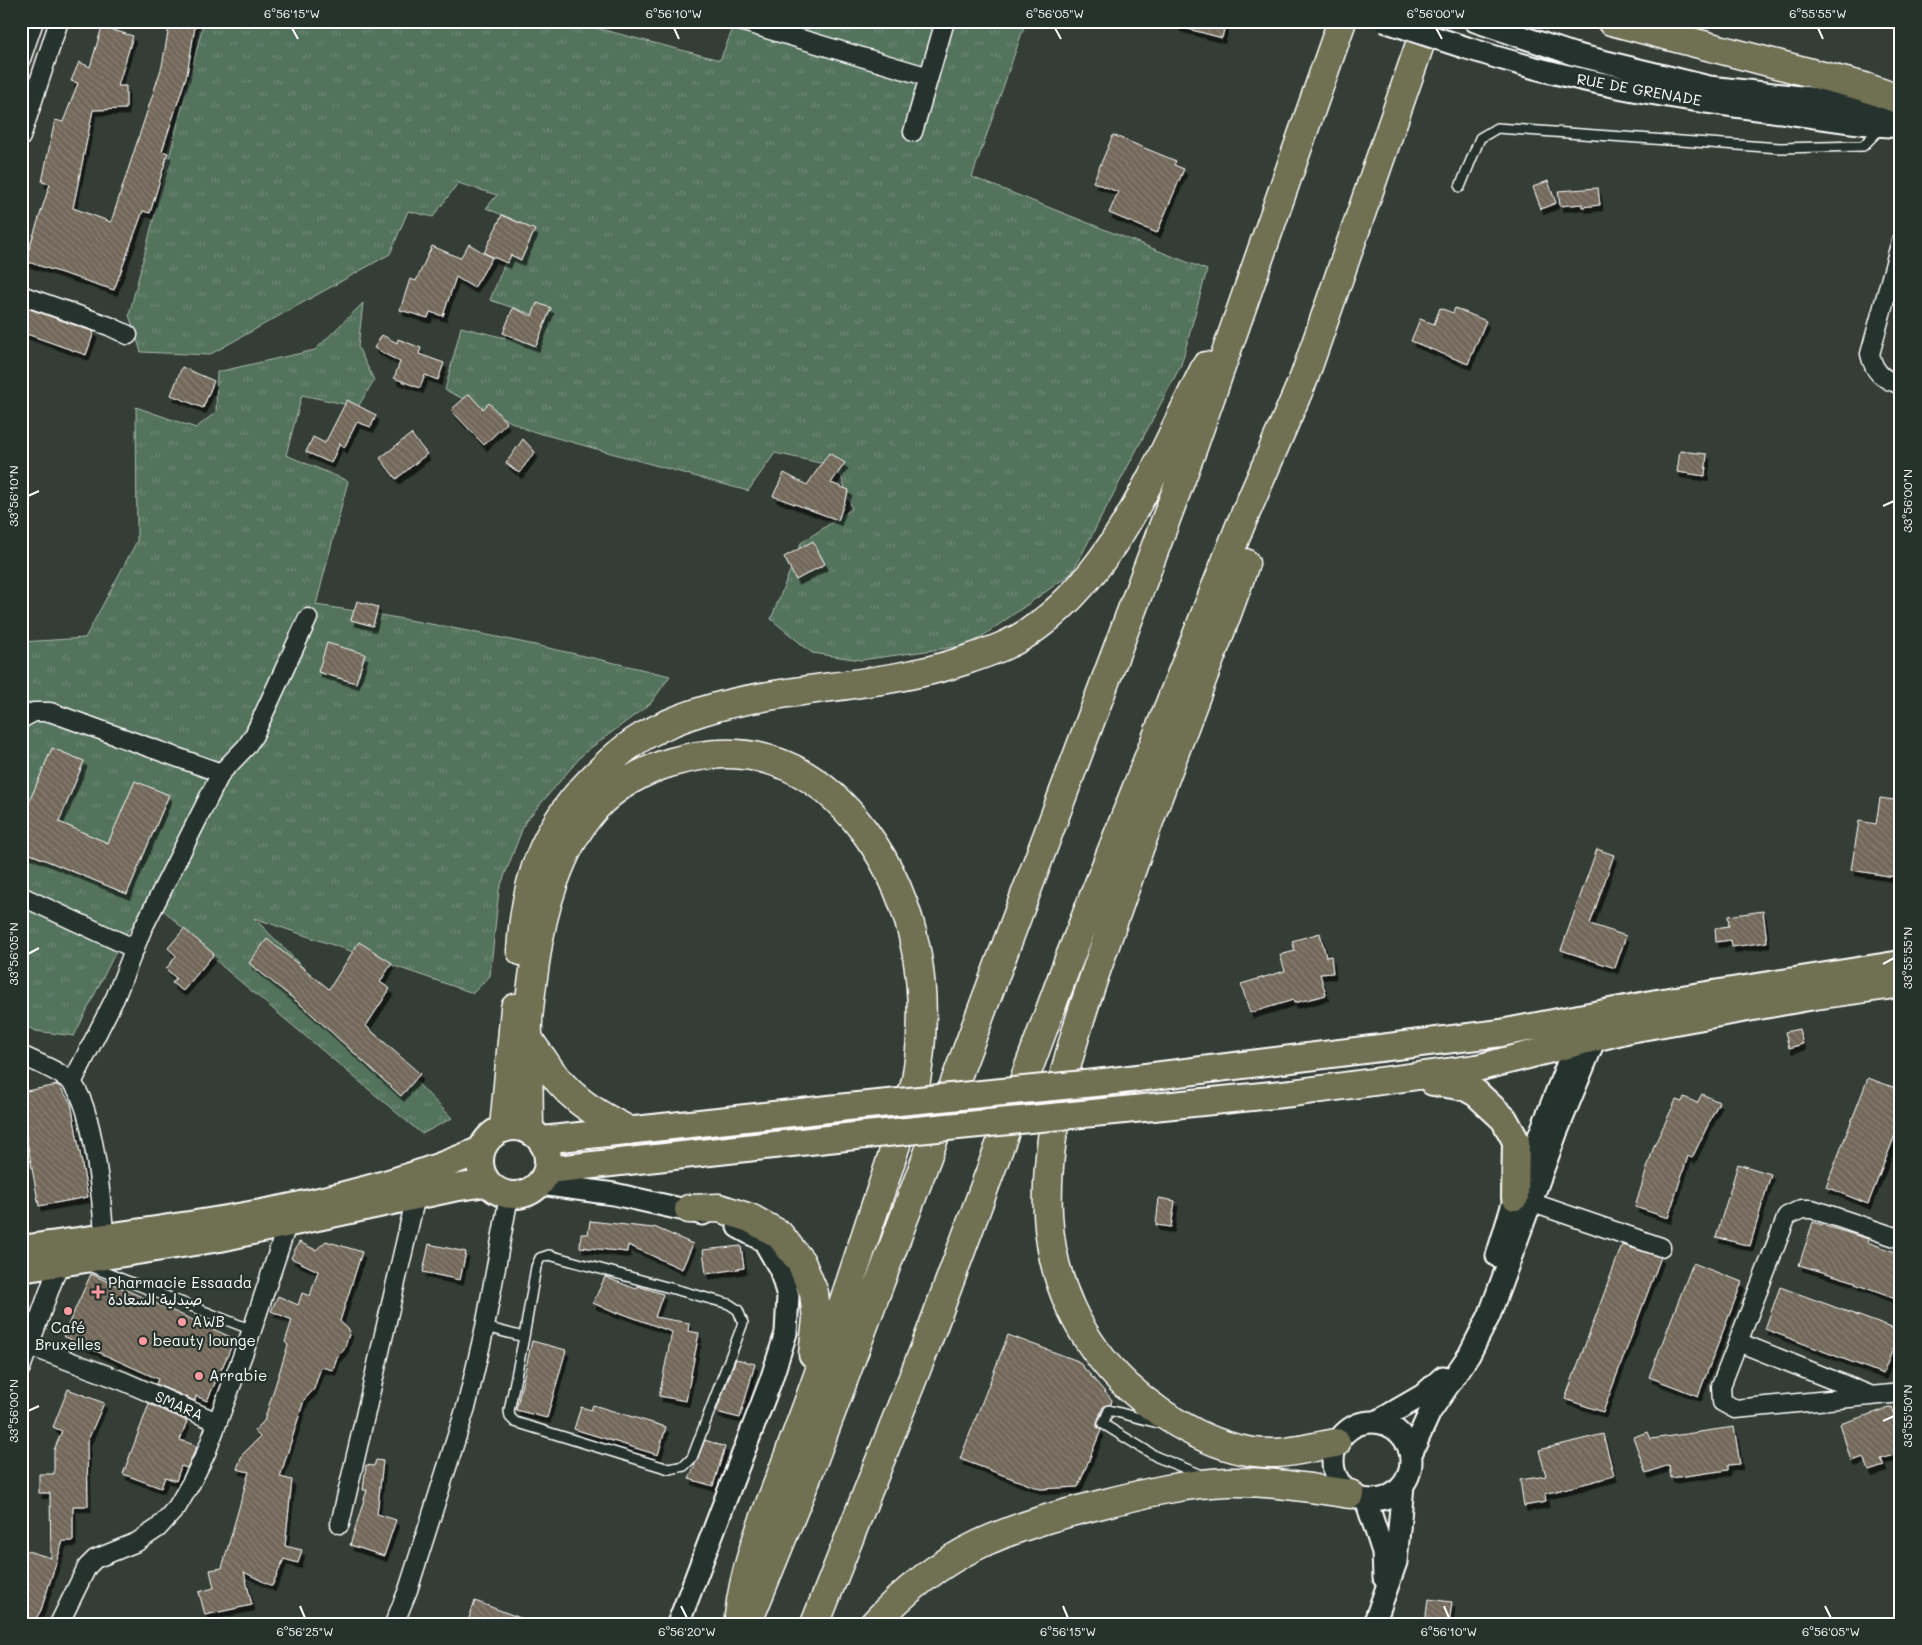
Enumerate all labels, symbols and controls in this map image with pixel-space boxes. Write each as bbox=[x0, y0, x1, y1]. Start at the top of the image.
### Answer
text: 6°56'15"W bbox=[264, 5, 320, 21]
text: 6°56'10"W bbox=[646, 5, 702, 21]
text: 6°56'05"W bbox=[1026, 5, 1084, 21]
text: 6°56'00"W bbox=[1407, 5, 1465, 21]
text: 6°55'55"W bbox=[1789, 5, 1847, 21]
street label: RUE DE GRENADE bbox=[1575, 68, 1704, 110]
text: 33°56'10"N bbox=[5, 465, 21, 527]
text: 33°56'00"N bbox=[1899, 469, 1915, 533]
text: 33°56'05"N bbox=[5, 922, 21, 986]
text: 33°55'55"N bbox=[1899, 927, 1915, 989]
place label: Pharmacie Essaada صيدلية السعادة bbox=[108, 1272, 252, 1309]
marker: Pharmacie Essaada صيدلية السعادة bbox=[92, 1286, 104, 1298]
marker: Café Bruxelles bbox=[62, 1305, 74, 1317]
place label: AWB bbox=[192, 1311, 225, 1331]
marker: AWB bbox=[176, 1316, 188, 1328]
place label: Café Bruxelles bbox=[35, 1317, 101, 1354]
place label: beauty lounge bbox=[153, 1330, 256, 1350]
marker: beauty lounge bbox=[137, 1335, 149, 1347]
place label: Arrabie bbox=[209, 1365, 267, 1385]
marker: Arrabie bbox=[193, 1370, 205, 1382]
text: 33°56'00"N bbox=[5, 1379, 21, 1443]
text: 33°55'50"N bbox=[1899, 1385, 1915, 1447]
street label: SMARA bbox=[152, 1386, 207, 1425]
text: 6°56'25"W bbox=[276, 1623, 334, 1639]
text: 6°56'20"W bbox=[658, 1623, 716, 1639]
text: 6°56'15"W bbox=[1040, 1623, 1096, 1639]
text: 6°56'10"W bbox=[1421, 1623, 1477, 1639]
text: 6°56'05"W bbox=[1802, 1623, 1860, 1639]

